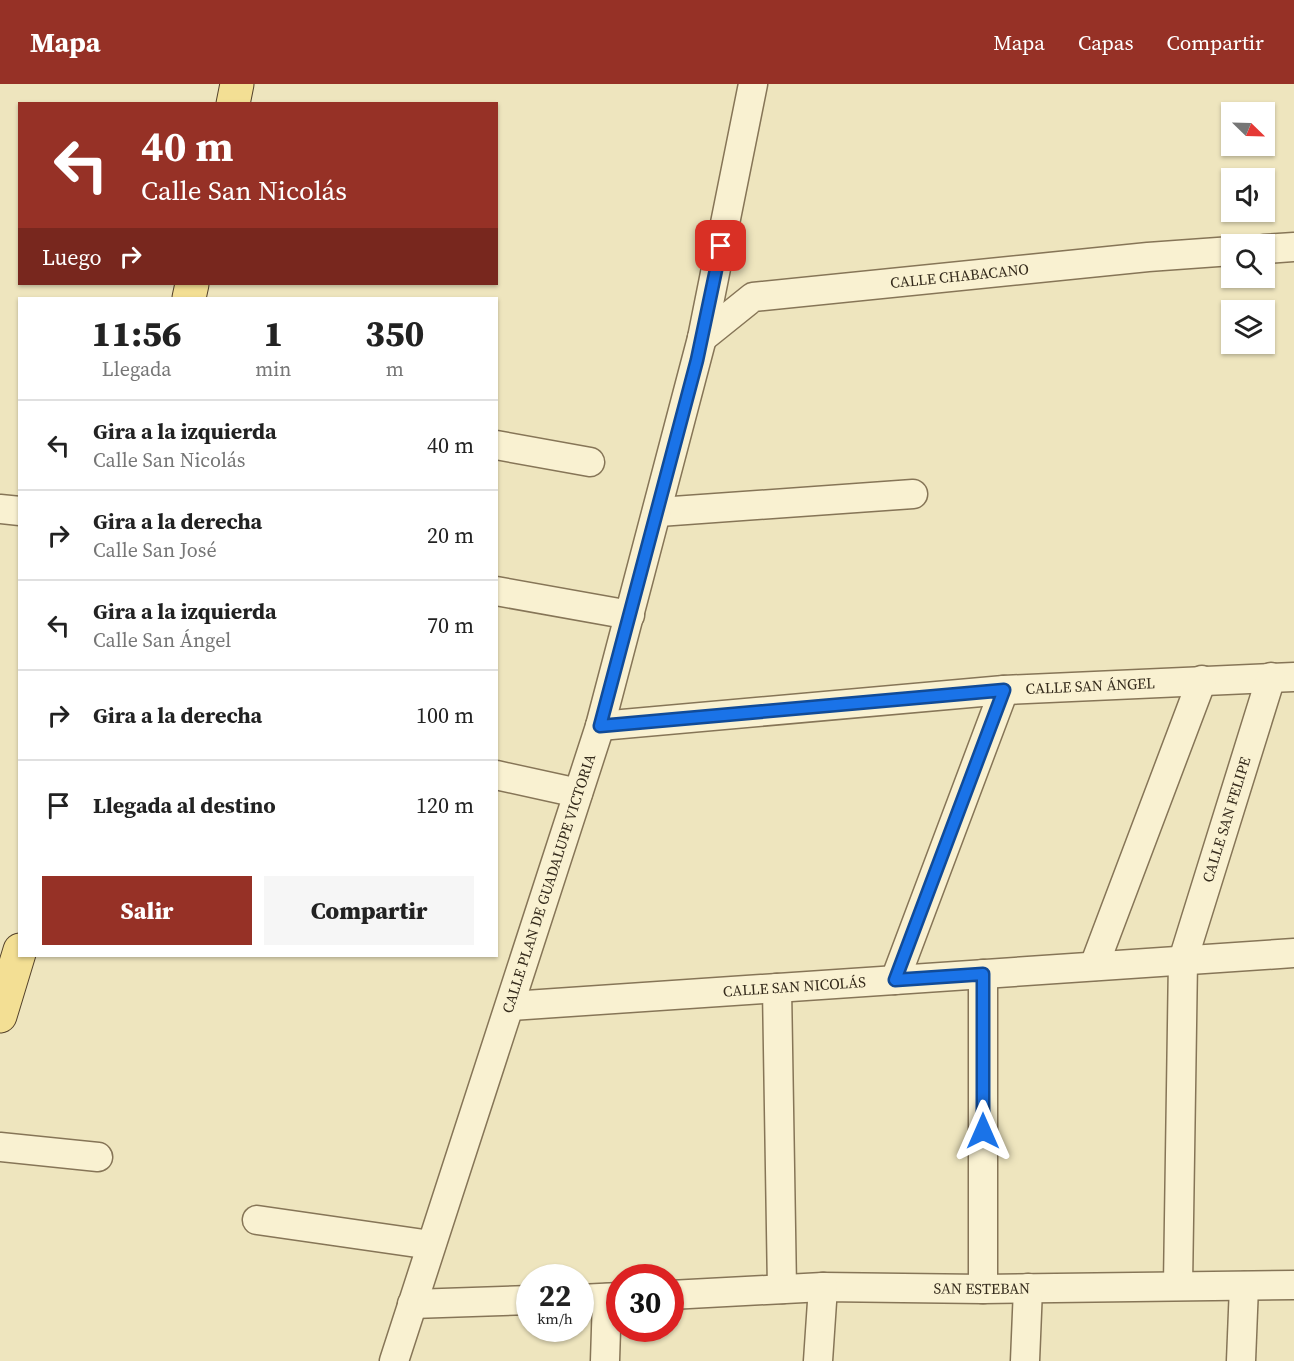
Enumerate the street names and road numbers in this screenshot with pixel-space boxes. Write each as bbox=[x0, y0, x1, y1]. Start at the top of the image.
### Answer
street label: CALLE CHABACANO bbox=[889, 258, 1030, 293]
street label: CALLE SAN ÁNGEL bbox=[1025, 672, 1156, 699]
street label: CALLE PLAN DE GUADALUPE VICTORIA bbox=[496, 751, 600, 1016]
street label: CALLE SAN FELIPE bbox=[1197, 754, 1256, 885]
street label: CALLE SAN NICOLÁS bbox=[722, 971, 867, 1002]
street label: SAN ESTEBAN bbox=[934, 1277, 1030, 1299]

